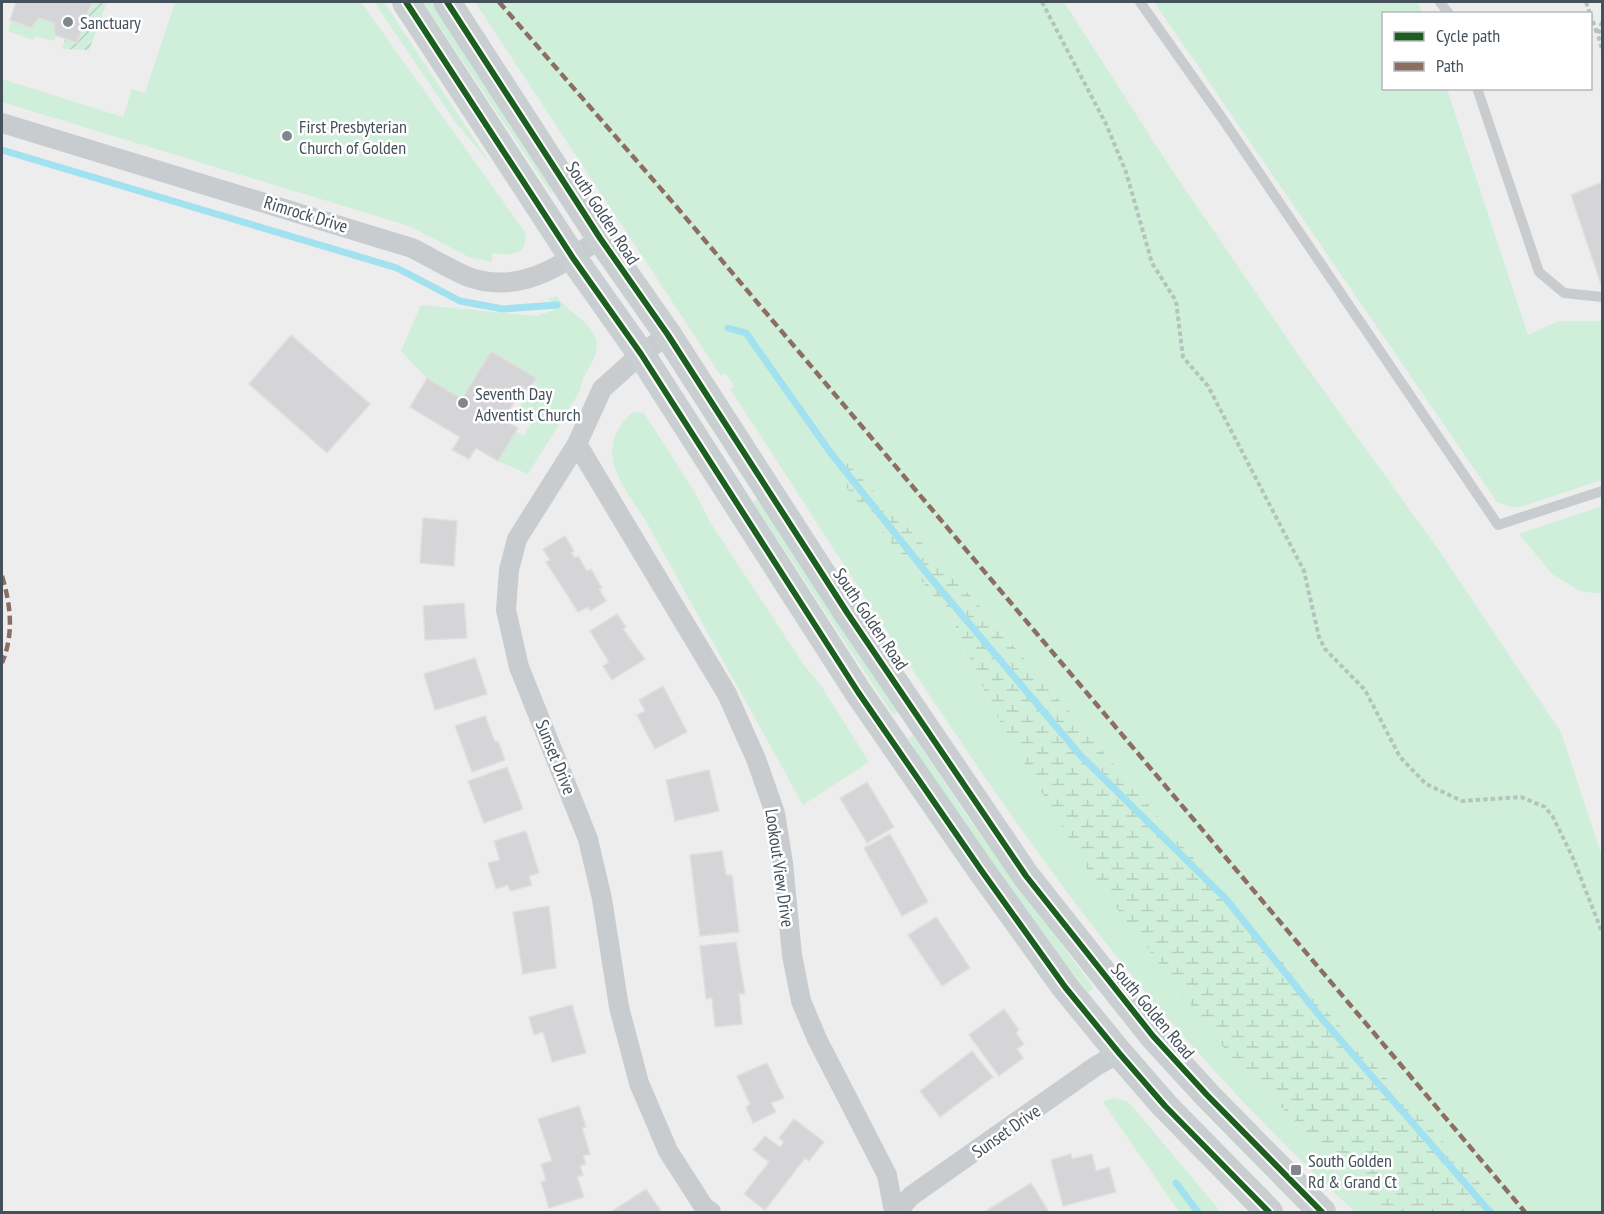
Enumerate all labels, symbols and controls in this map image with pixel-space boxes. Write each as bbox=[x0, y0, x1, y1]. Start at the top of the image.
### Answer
place label: Sanctuary bbox=[80, 11, 141, 34]
legend bbox=[1382, 12, 1592, 90]
marker: Sanctuary bbox=[61, 15, 75, 29]
text: Cycle path bbox=[1436, 24, 1500, 47]
text: Path bbox=[1436, 54, 1464, 77]
place label: First Presbyterian Church of Golden bbox=[299, 115, 407, 159]
marker: First Presbyterian Church of Golden bbox=[280, 129, 294, 143]
street label: South Golden Road bbox=[561, 157, 645, 269]
street label: Rimrock Drive bbox=[261, 190, 351, 238]
place label: Seventh Day Adventist Church bbox=[475, 382, 581, 426]
marker: Seventh Day Adventist Church bbox=[456, 396, 470, 410]
street label: South Golden Road bbox=[828, 563, 914, 675]
street label: Sunset Drive bbox=[531, 716, 581, 798]
street label: Lookout View Drive bbox=[760, 807, 800, 929]
street label: South Golden Road bbox=[1106, 958, 1200, 1064]
street label: Sunset Drive bbox=[967, 1099, 1045, 1163]
place label: South Golden Rd & Grand Ct bbox=[1308, 1149, 1397, 1193]
marker: South Golden Rd & Grand Ct bbox=[1289, 1163, 1303, 1177]

